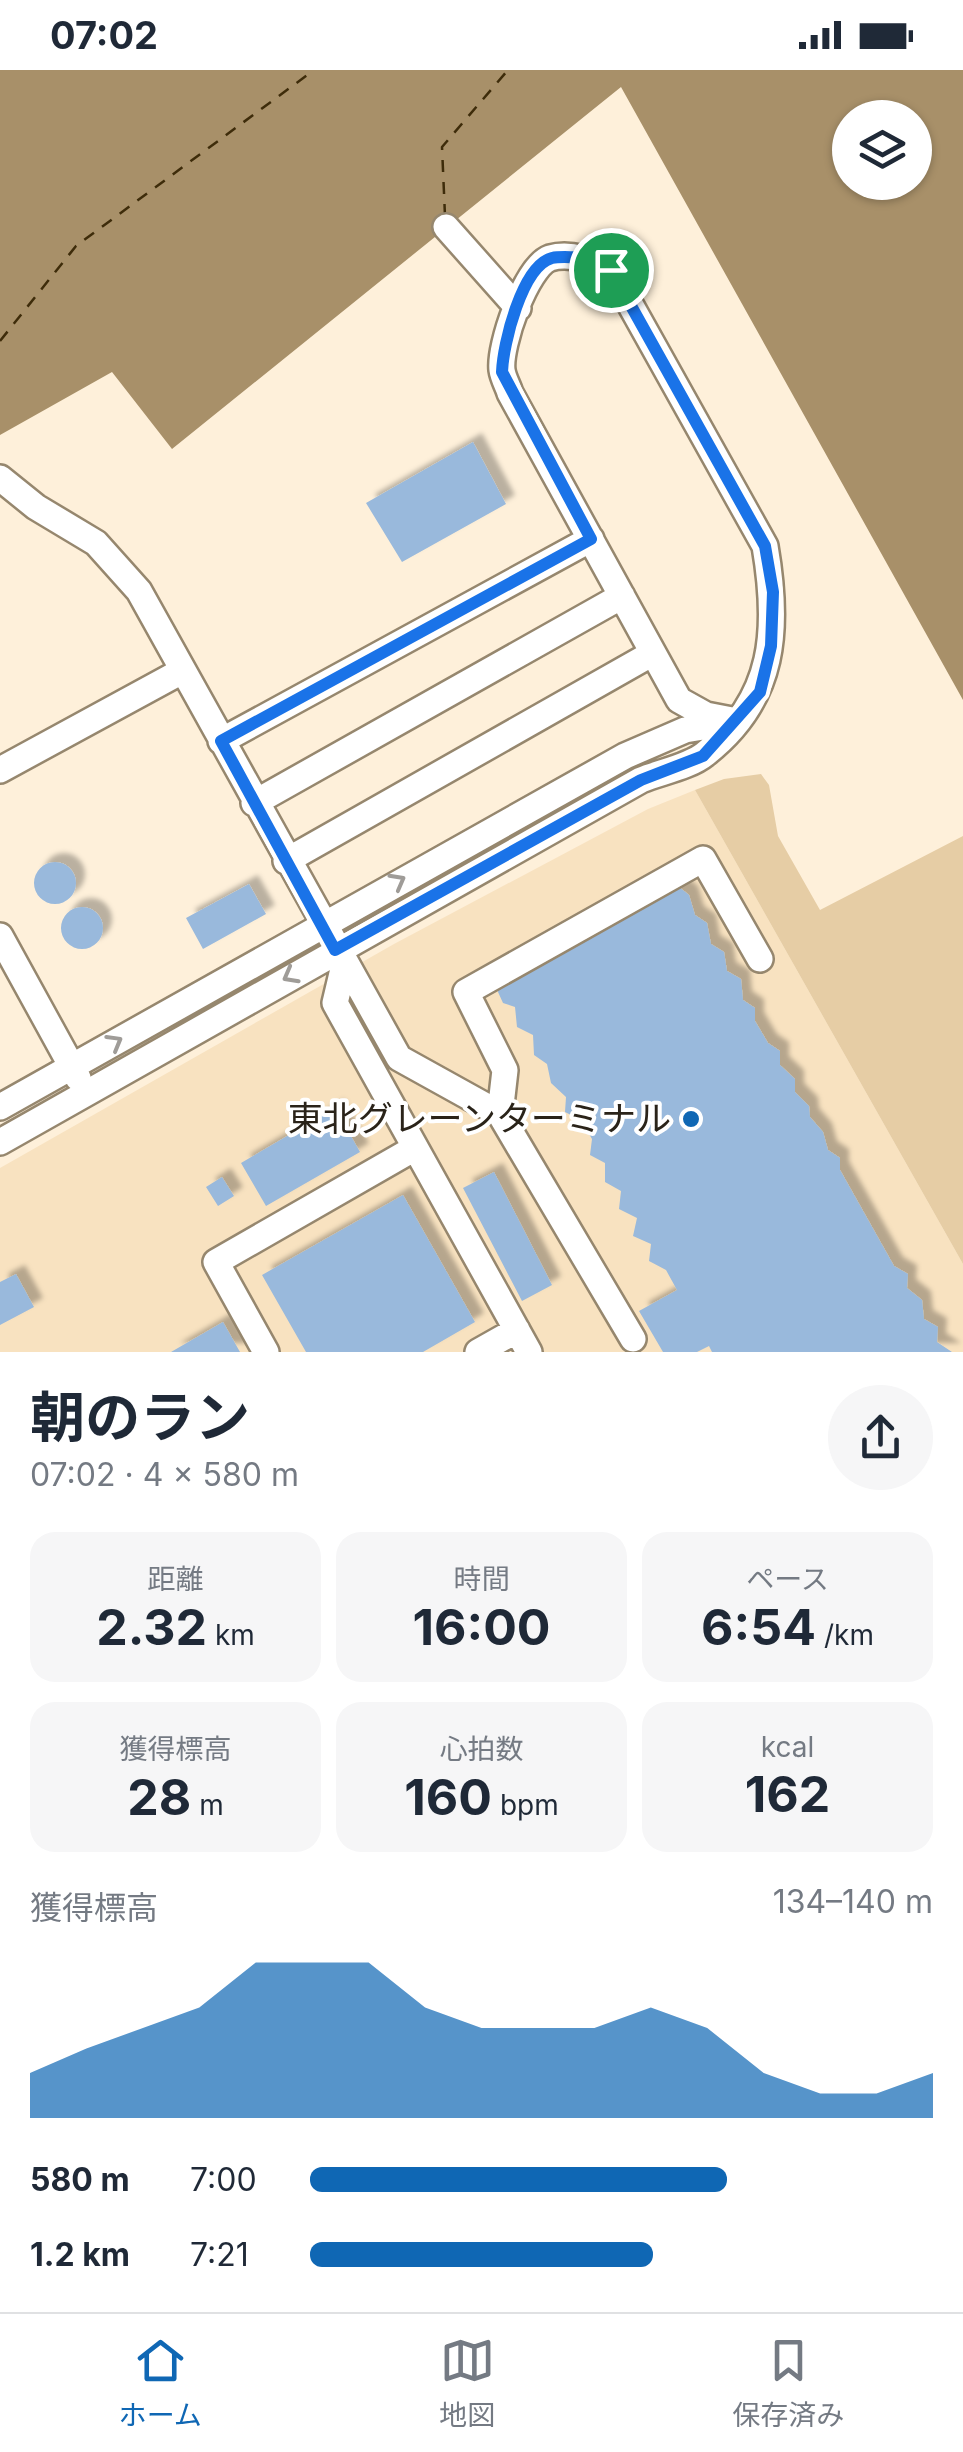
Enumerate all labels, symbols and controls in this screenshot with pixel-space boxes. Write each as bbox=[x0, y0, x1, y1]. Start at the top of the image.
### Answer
text: 07:02 bbox=[50, 12, 158, 58]
map controls bbox=[832, 100, 932, 200]
button: layers bbox=[832, 100, 932, 200]
pin bbox=[569, 228, 654, 313]
icon: arrive bbox=[584, 243, 639, 298]
one-way arrow bbox=[387, 874, 405, 894]
one-way arrow bbox=[282, 964, 300, 984]
one-way arrow bbox=[104, 1035, 122, 1054]
place label: 東北グレーンターミナル bbox=[288, 1097, 671, 1139]
marker: 東北グレーンターミナル bbox=[680, 1108, 702, 1130]
text: 朝のラン bbox=[30, 1384, 250, 1450]
button: share bbox=[828, 1385, 933, 1490]
text: 07:02 · 4 × 580 m bbox=[30, 1455, 299, 1494]
text: 距離 bbox=[147, 1562, 204, 1596]
text: 時間 bbox=[453, 1562, 510, 1596]
text: ペース bbox=[746, 1562, 829, 1596]
text: 2.32 bbox=[96, 1597, 207, 1657]
text: 16:00 bbox=[412, 1597, 551, 1657]
text: 6:54 bbox=[701, 1597, 816, 1657]
text: km bbox=[207, 1618, 255, 1652]
text: /km bbox=[816, 1618, 874, 1652]
text: kcal bbox=[761, 1730, 814, 1764]
text: 獲得標高 bbox=[119, 1732, 232, 1766]
text: 心拍数 bbox=[439, 1732, 524, 1766]
text: 162 bbox=[745, 1764, 830, 1824]
text: 28 bbox=[127, 1767, 191, 1827]
text: 160 bbox=[404, 1767, 492, 1827]
text: m bbox=[191, 1788, 224, 1822]
text: bpm bbox=[492, 1788, 559, 1822]
text: 134–140 m bbox=[773, 1882, 933, 1921]
text: 獲得標高 bbox=[30, 1888, 158, 1927]
text: 580 m bbox=[30, 2160, 130, 2199]
text: 7:00 bbox=[190, 2160, 257, 2199]
text: 1.2 km bbox=[30, 2235, 130, 2274]
text: 7:21 bbox=[190, 2235, 249, 2274]
tab: ホーム bbox=[119, 2333, 202, 2433]
tab: 地図 bbox=[439, 2333, 495, 2433]
tab: 保存済み bbox=[732, 2333, 844, 2433]

